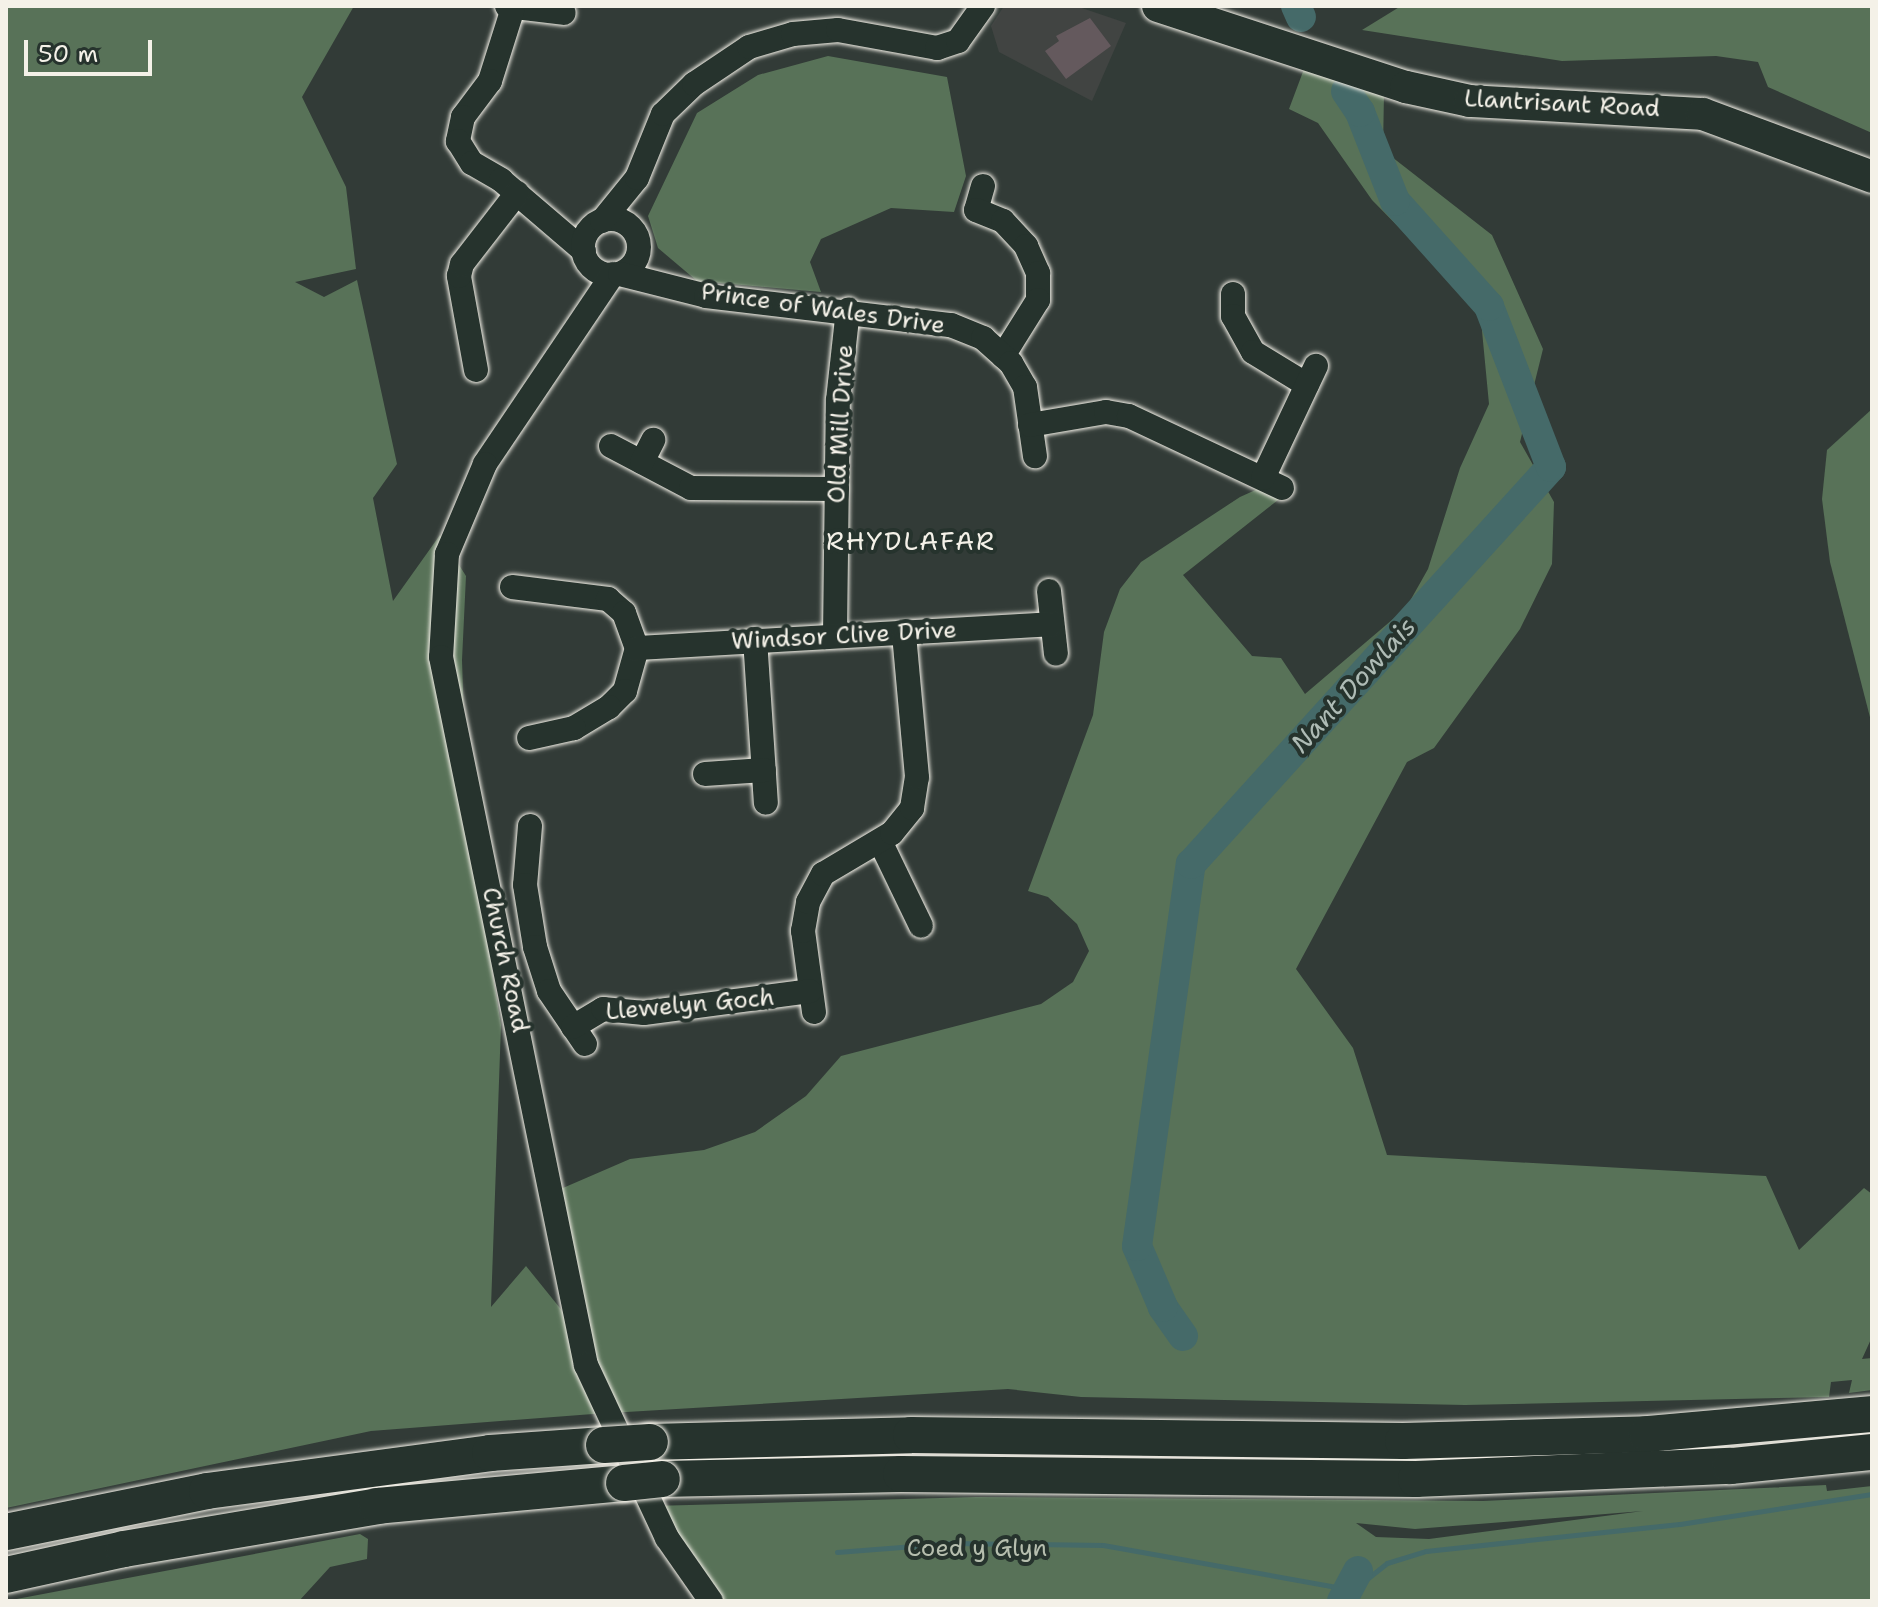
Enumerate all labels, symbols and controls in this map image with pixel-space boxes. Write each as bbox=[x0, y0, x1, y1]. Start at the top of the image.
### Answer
scale bar bbox=[28, 24, 156, 74]
text: 50 m bbox=[38, 38, 98, 70]
street label: Llantrisant Road bbox=[1463, 84, 1661, 124]
street label: Prince of Wales Drive bbox=[699, 278, 947, 340]
street label: Old Mill Drive bbox=[822, 344, 860, 504]
district label: RHYDLAFAR bbox=[826, 525, 996, 557]
water label: Nant Dowlais bbox=[1284, 611, 1422, 759]
street label: Windsor Clive Drive bbox=[730, 616, 958, 656]
street label: Church Road bbox=[476, 885, 534, 1035]
street label: Llewelyn Goch bbox=[604, 983, 776, 1027]
park label: Coed y Glyn bbox=[907, 1535, 1047, 1563]

